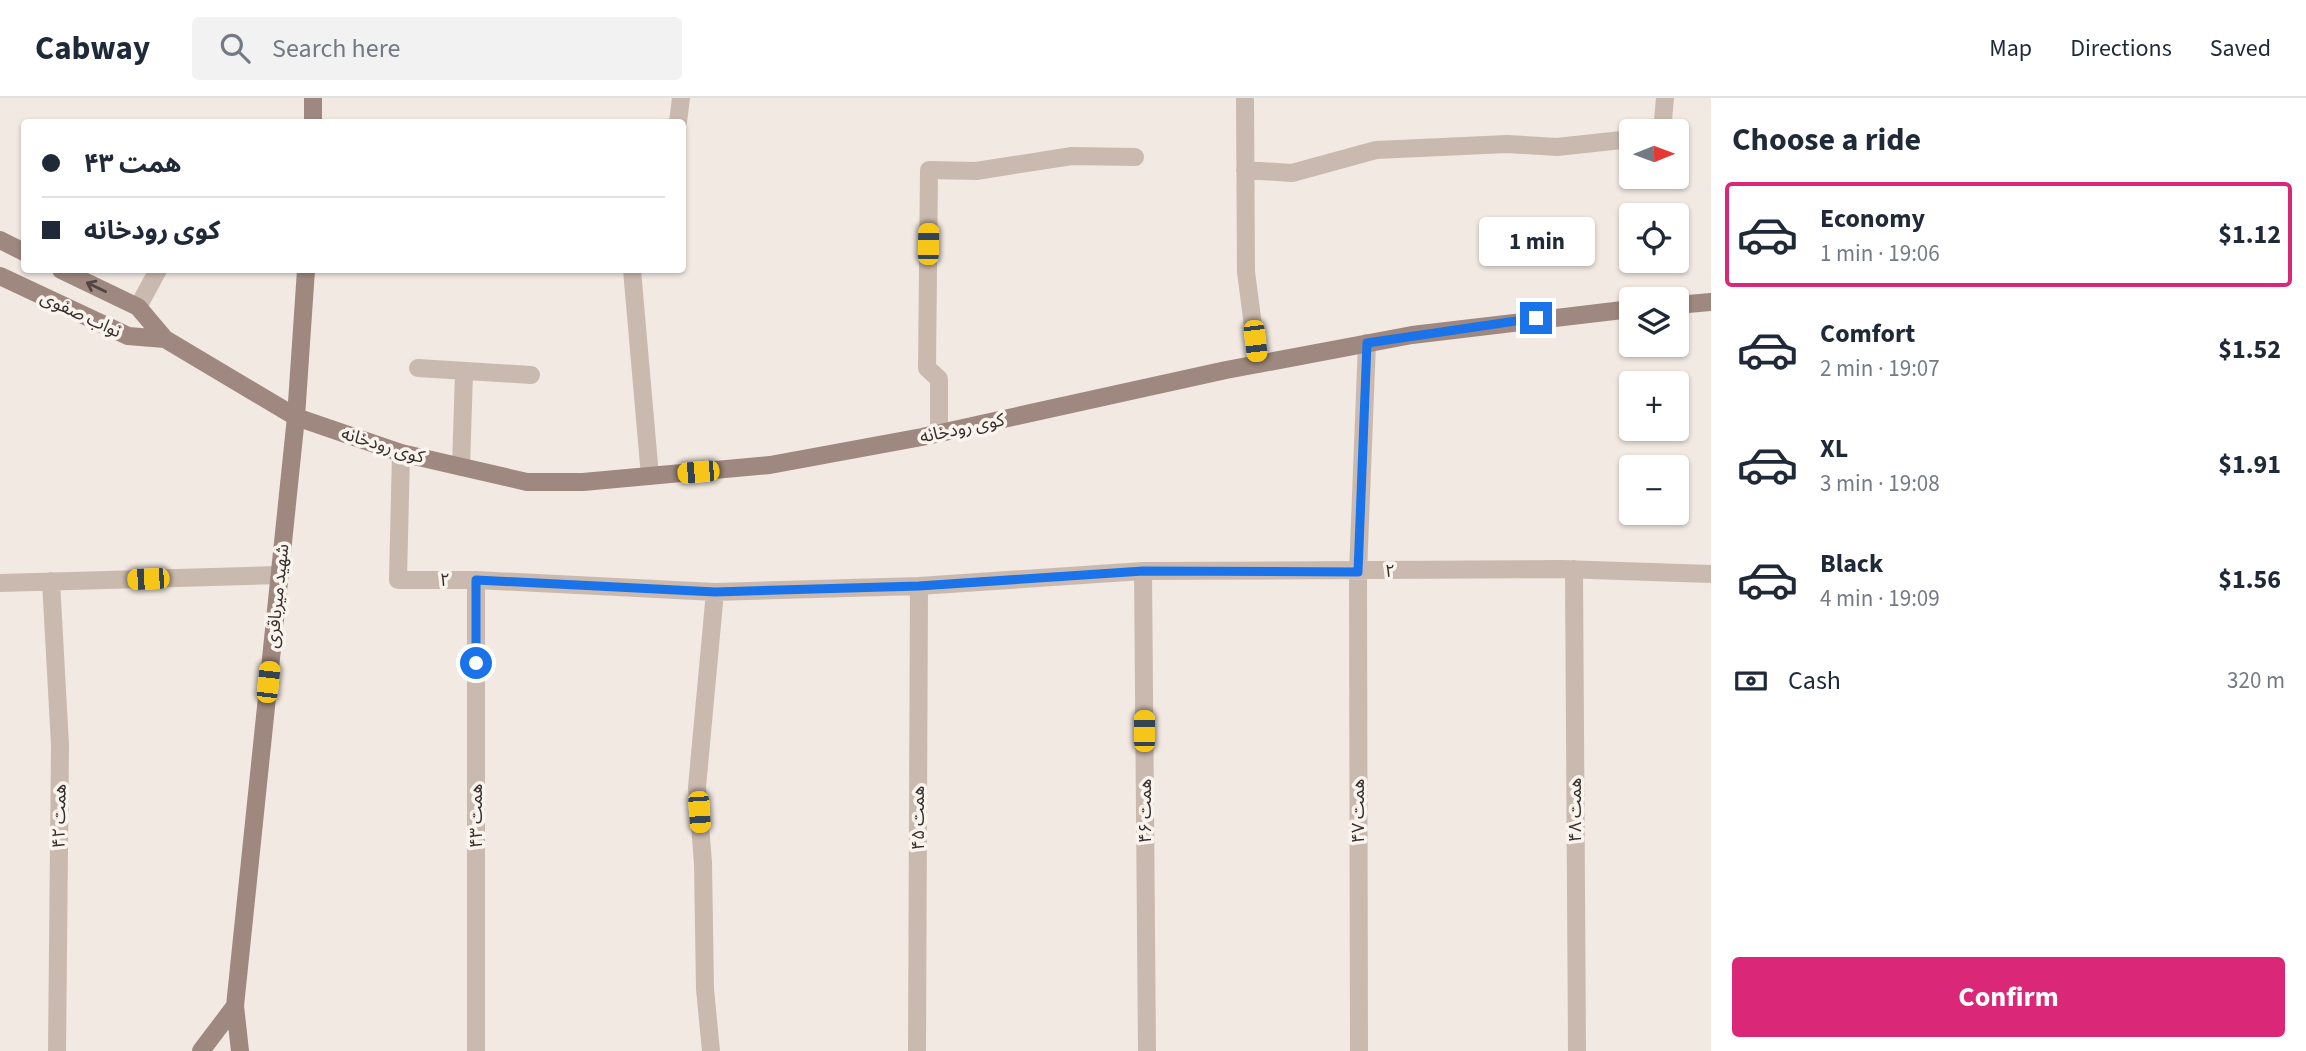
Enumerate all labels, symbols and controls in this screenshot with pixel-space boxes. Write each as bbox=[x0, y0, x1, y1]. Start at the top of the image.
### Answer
search box bbox=[192, 17, 682, 80]
text: Cabway bbox=[35, 25, 150, 72]
icon: search bbox=[216, 29, 254, 67]
text: Search here bbox=[272, 30, 400, 67]
text: Map bbox=[1989, 31, 2032, 66]
text: Directions bbox=[2070, 31, 2172, 66]
text: Saved bbox=[2210, 31, 2271, 66]
text: Choose a ride bbox=[1732, 117, 1921, 163]
north arrow bbox=[1619, 119, 1689, 189]
map controls bbox=[1619, 119, 1689, 525]
text: همت ۴۳ bbox=[84, 145, 182, 182]
text: Economy bbox=[1820, 200, 1925, 237]
button: locate bbox=[1619, 203, 1689, 273]
icon: car bbox=[1736, 203, 1799, 266]
text: کوی رودخانه bbox=[84, 212, 220, 249]
callout: 1 min bbox=[1478, 216, 1594, 266]
text: $1.12 bbox=[2218, 216, 2281, 253]
car bbox=[918, 223, 939, 265]
text: 1 min bbox=[1509, 225, 1565, 258]
text: 1 min · 19:06 bbox=[1820, 237, 1940, 270]
one-way arrow bbox=[86, 279, 107, 293]
street label: نواب صفوی bbox=[36, 285, 125, 344]
button: layers bbox=[1619, 287, 1689, 357]
route end bbox=[1520, 302, 1552, 334]
text: Comfort bbox=[1820, 315, 1915, 352]
icon: car bbox=[1736, 318, 1799, 381]
car bbox=[1243, 319, 1268, 363]
text: $1.52 bbox=[2218, 331, 2281, 368]
text: 2 min · 19:07 bbox=[1820, 352, 1940, 385]
button: + bbox=[1619, 371, 1689, 441]
street label: کوی رودخانه bbox=[918, 407, 1007, 450]
street label: کوی رودخانه bbox=[338, 421, 428, 470]
text: XL bbox=[1820, 430, 1848, 467]
icon: car bbox=[1736, 433, 1799, 496]
text: $1.91 bbox=[2218, 446, 2281, 483]
button: − bbox=[1619, 455, 1689, 525]
car bbox=[677, 460, 720, 484]
text: 3 min · 19:08 bbox=[1820, 467, 1940, 500]
street label: شهید میرباقری bbox=[260, 543, 295, 649]
text: Black bbox=[1820, 545, 1883, 582]
icon: car bbox=[1736, 548, 1799, 611]
street label: ۲ bbox=[1385, 559, 1395, 584]
text: $1.56 bbox=[2218, 561, 2281, 598]
car bbox=[127, 568, 170, 590]
street label: ۲ bbox=[440, 568, 450, 593]
text: 4 min · 19:09 bbox=[1820, 582, 1940, 615]
route start bbox=[460, 647, 492, 679]
car bbox=[256, 660, 281, 704]
icon: cash bbox=[1732, 662, 1770, 700]
text: Cash bbox=[1788, 662, 1841, 699]
text: 320 m bbox=[2227, 664, 2285, 697]
car bbox=[1134, 710, 1155, 752]
street label: همت ۴۸ bbox=[1563, 778, 1588, 842]
street label: همت ۴۶ bbox=[1133, 779, 1158, 843]
street label: همت ۴۷ bbox=[1346, 779, 1371, 843]
street label: همت ۴۲ bbox=[46, 783, 73, 849]
street label: همت ۴۳ bbox=[464, 784, 489, 848]
street label: همت ۴۵ bbox=[906, 786, 931, 850]
car bbox=[688, 790, 711, 834]
button: Confirm bbox=[1732, 957, 2285, 1037]

